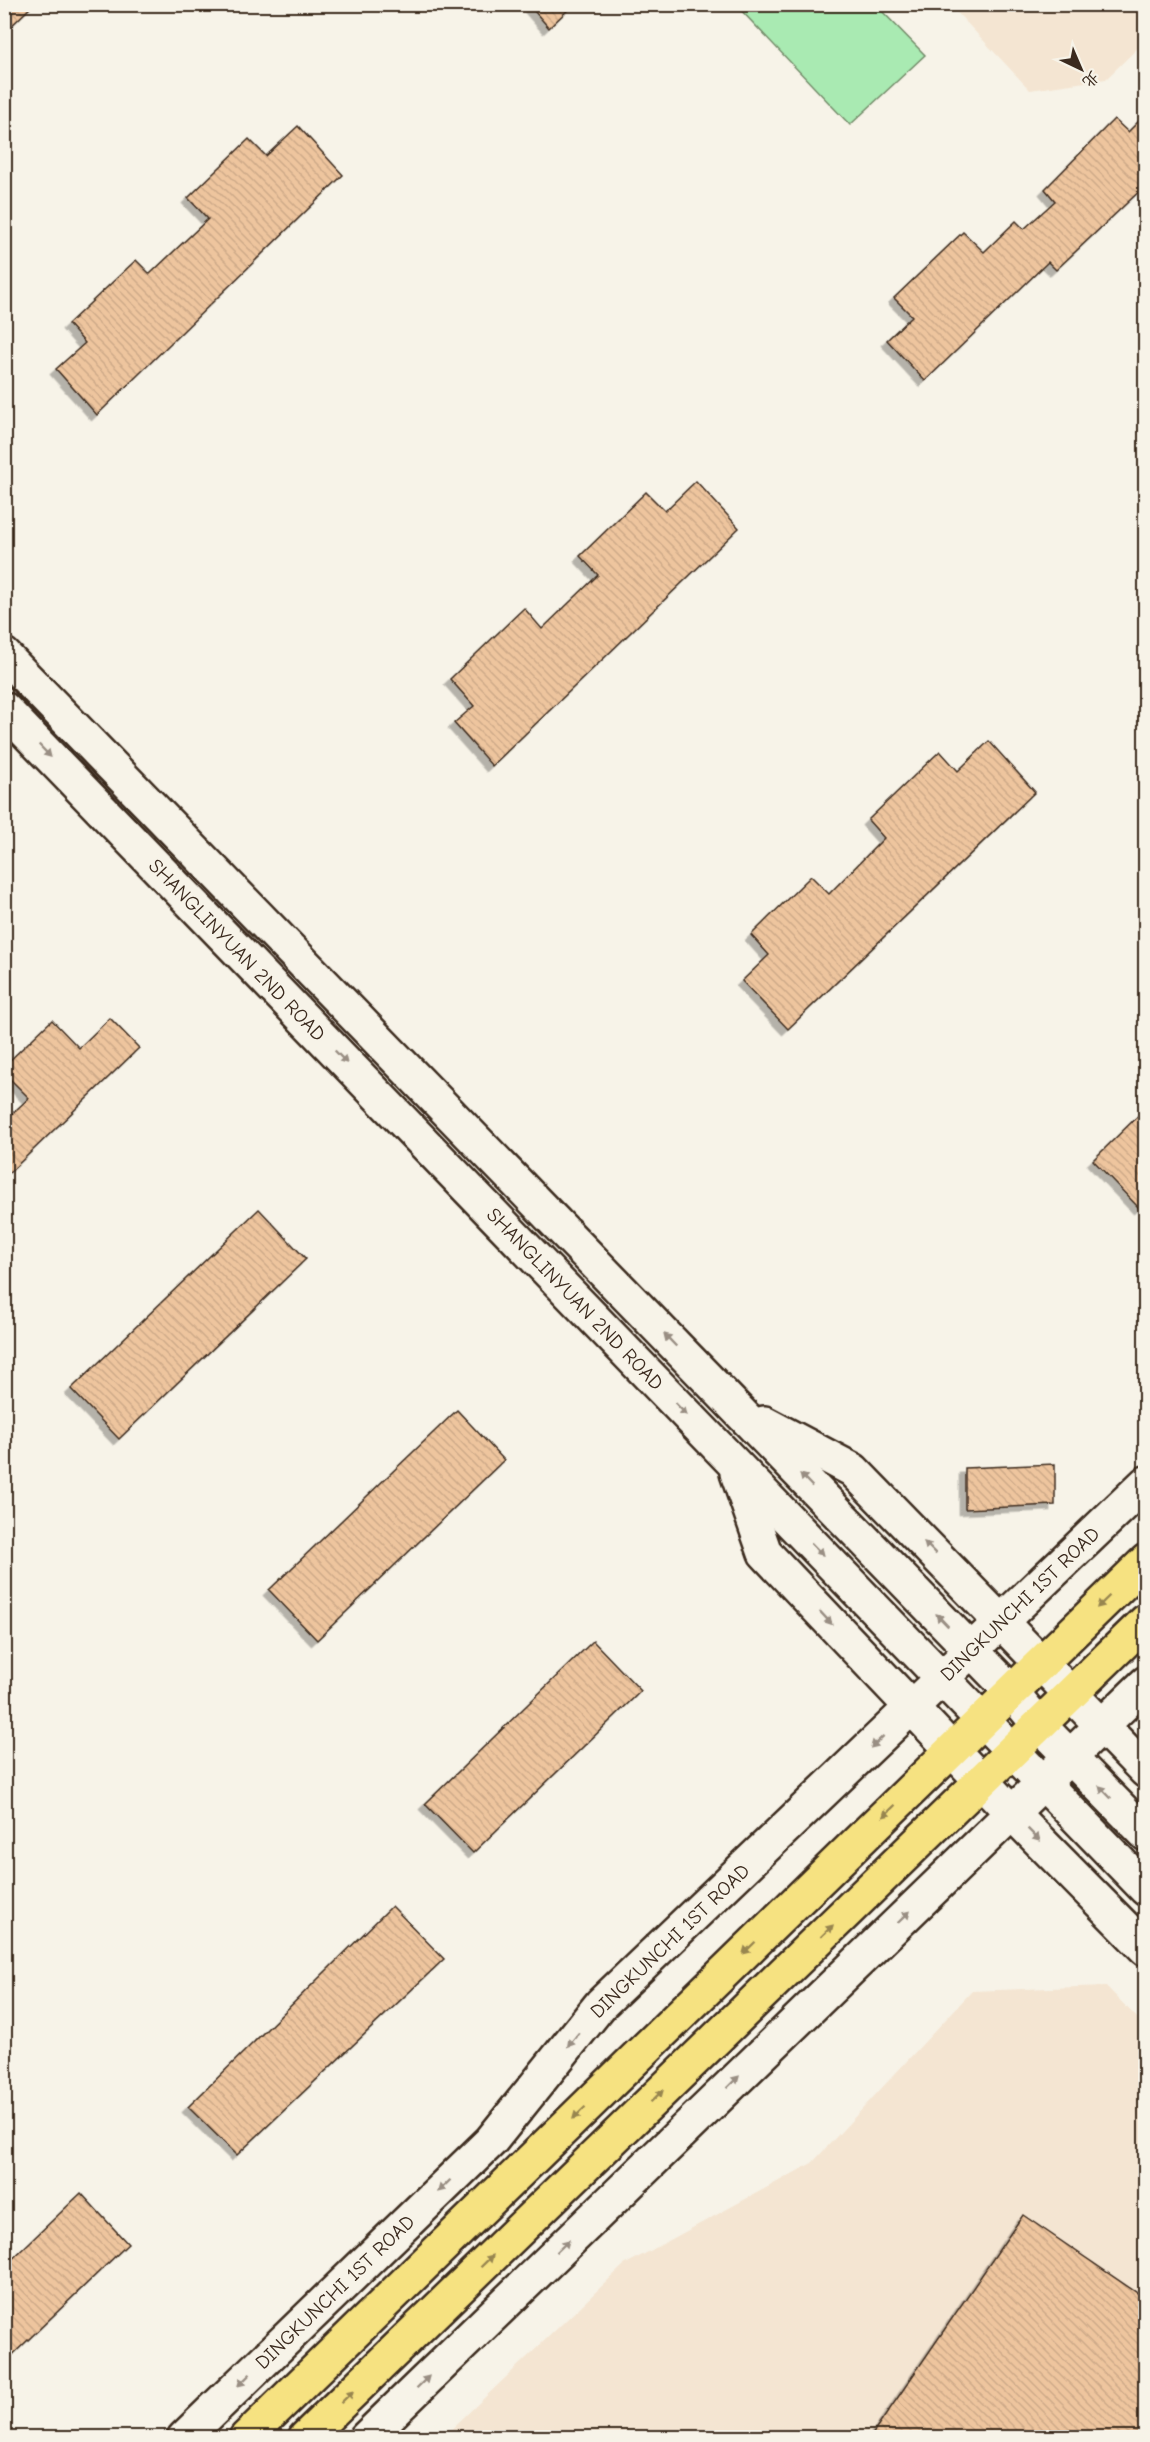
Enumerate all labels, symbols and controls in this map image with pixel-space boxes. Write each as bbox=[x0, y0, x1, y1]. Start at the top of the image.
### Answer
north arrow bbox=[1051, 39, 1111, 99]
text: 北 bbox=[1079, 67, 1103, 91]
one-way arrow bbox=[38, 744, 52, 758]
street label: SHANGLINYUAN 2ND ROAD bbox=[144, 854, 330, 1046]
one-way arrow bbox=[334, 1050, 348, 1064]
street label: SHANGLINYUAN 2ND ROAD bbox=[482, 1203, 668, 1395]
one-way arrow bbox=[664, 1334, 678, 1348]
one-way arrow bbox=[674, 1401, 688, 1415]
one-way arrow bbox=[799, 1473, 813, 1488]
street label: DINGKUNCHI 1ST ROAD bbox=[936, 1522, 1104, 1686]
one-way arrow bbox=[810, 1541, 823, 1556]
one-way arrow bbox=[923, 1541, 937, 1555]
one-way arrow bbox=[1096, 1595, 1111, 1609]
one-way arrow bbox=[819, 1611, 833, 1625]
one-way arrow bbox=[935, 1614, 949, 1628]
one-way arrow bbox=[869, 1735, 884, 1749]
one-way arrow bbox=[1098, 1786, 1112, 1800]
one-way arrow bbox=[882, 1804, 896, 1818]
one-way arrow bbox=[1026, 1827, 1040, 1841]
street label: DINGKUNCHI 1ST ROAD bbox=[586, 1859, 754, 2023]
one-way arrow bbox=[896, 1910, 910, 1924]
one-way arrow bbox=[819, 1925, 834, 1938]
one-way arrow bbox=[742, 1940, 756, 1954]
one-way arrow bbox=[566, 2032, 579, 2048]
one-way arrow bbox=[726, 2075, 740, 2089]
one-way arrow bbox=[649, 2089, 664, 2103]
one-way arrow bbox=[572, 2106, 587, 2120]
one-way arrow bbox=[438, 2179, 452, 2193]
street label: DINGKUNCHI 1ST ROAD bbox=[251, 2210, 419, 2374]
one-way arrow bbox=[556, 2240, 570, 2254]
one-way arrow bbox=[479, 2254, 494, 2268]
one-way arrow bbox=[236, 2373, 251, 2387]
one-way arrow bbox=[416, 2375, 431, 2389]
one-way arrow bbox=[339, 2390, 353, 2404]

